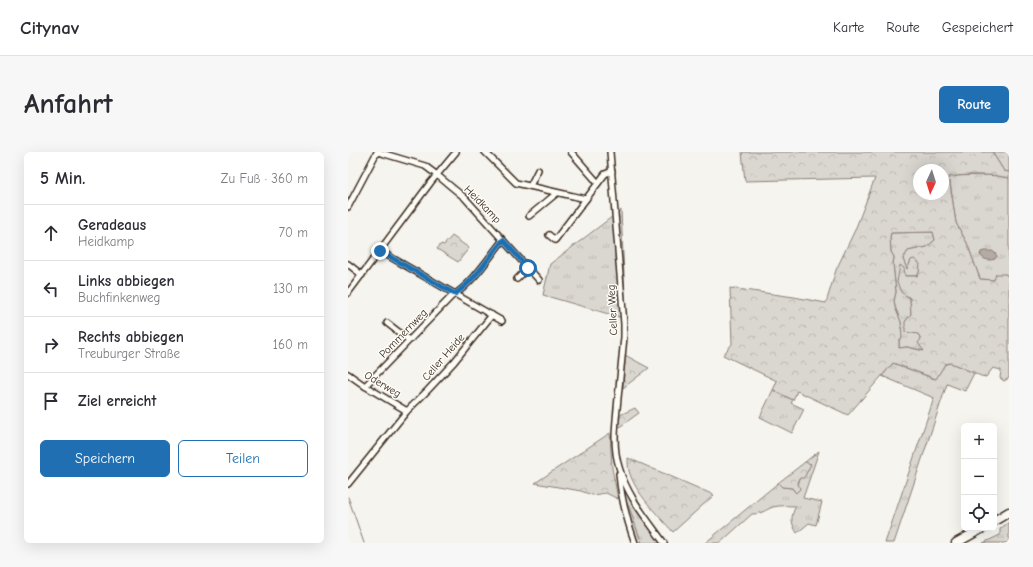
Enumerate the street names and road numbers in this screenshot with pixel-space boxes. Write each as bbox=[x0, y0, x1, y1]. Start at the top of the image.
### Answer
street label: Heidkamp bbox=[461, 183, 504, 226]
street label: Celler Weg bbox=[605, 284, 620, 336]
street label: Pommernweg bbox=[377, 306, 430, 361]
street label: Celler Heide bbox=[419, 331, 468, 383]
street label: Oderweg bbox=[362, 368, 403, 400]

